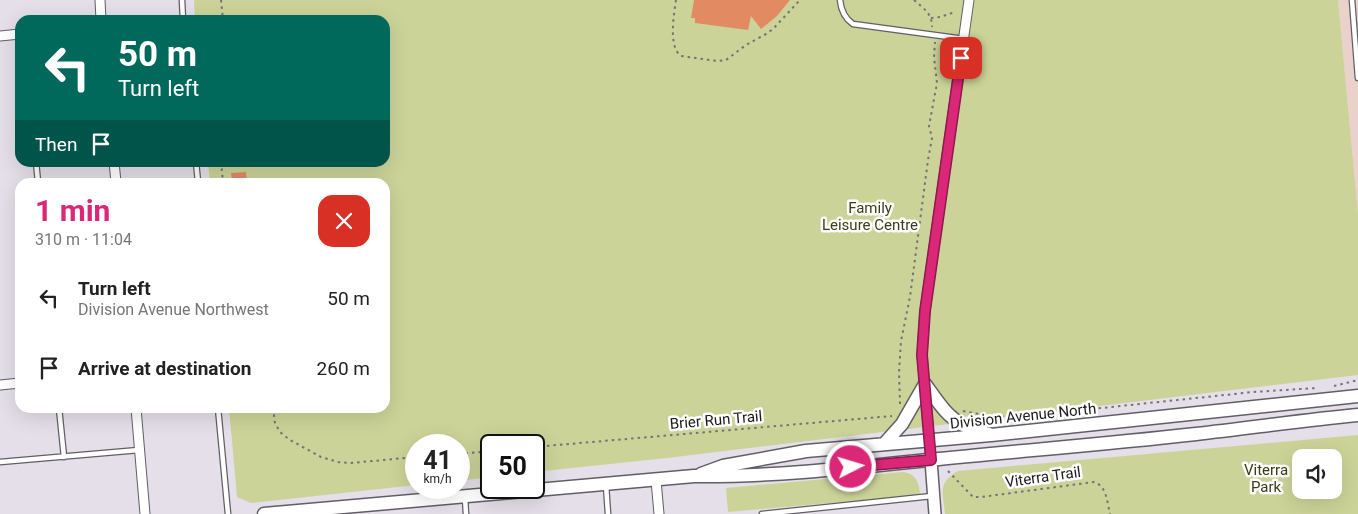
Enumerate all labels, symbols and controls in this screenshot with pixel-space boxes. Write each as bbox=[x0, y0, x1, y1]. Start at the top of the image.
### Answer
text: 50 m bbox=[118, 34, 197, 75]
icon: left bbox=[35, 35, 100, 100]
pin bbox=[940, 37, 982, 79]
icon: arrive bbox=[947, 44, 975, 72]
text: Turn left bbox=[118, 76, 199, 101]
icon: arrive bbox=[87, 130, 115, 158]
text: Then bbox=[35, 133, 77, 156]
text: 1 min bbox=[35, 193, 110, 228]
button: close bbox=[318, 195, 370, 247]
park label: Family Leisure Centre bbox=[822, 199, 918, 234]
text: 310 m · 11:04 bbox=[35, 230, 132, 249]
text: Turn left bbox=[78, 277, 151, 300]
icon: left bbox=[35, 284, 63, 312]
text: 50 m bbox=[327, 287, 370, 310]
text: Division Avenue Northwest bbox=[78, 300, 269, 319]
icon: arrive bbox=[35, 354, 63, 382]
text: Arrive at destination bbox=[78, 357, 251, 380]
text: 260 m bbox=[317, 357, 370, 380]
street label: Division Avenue North bbox=[949, 399, 1097, 433]
street label: Brier Run Trail bbox=[669, 407, 763, 433]
speed limit sign: 50 bbox=[480, 434, 545, 499]
position arrow bbox=[824, 440, 876, 492]
text: 41 bbox=[423, 446, 452, 475]
map controls bbox=[1292, 449, 1342, 499]
button: sound bbox=[1292, 449, 1342, 499]
park label: Viterra Park bbox=[1244, 461, 1288, 496]
street label: Viterra Trail bbox=[1004, 463, 1082, 491]
text: km/h bbox=[423, 472, 452, 486]

